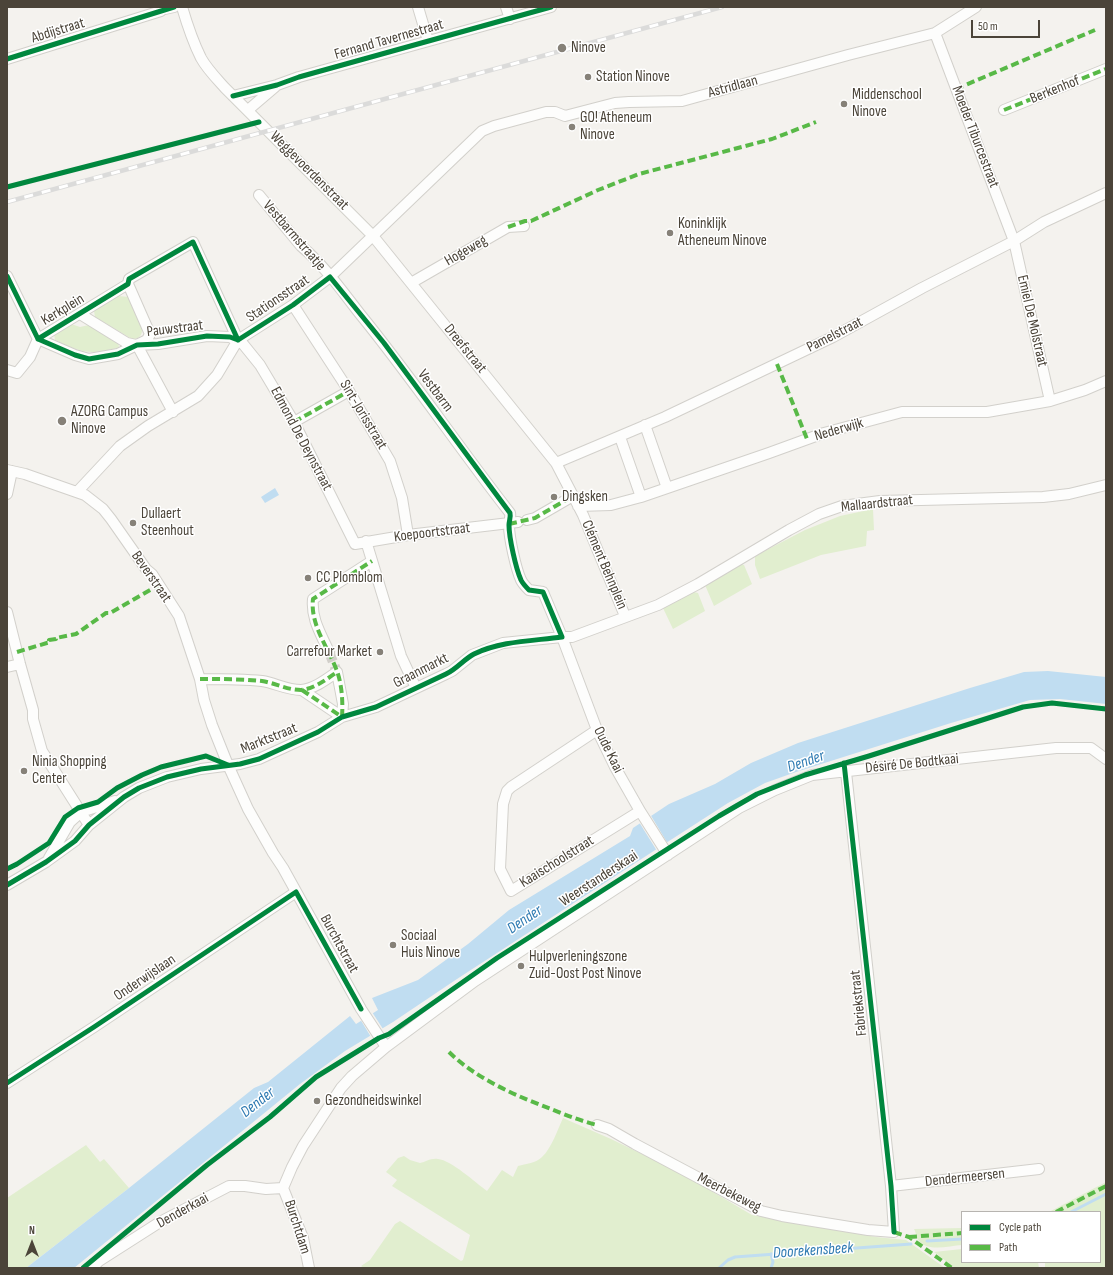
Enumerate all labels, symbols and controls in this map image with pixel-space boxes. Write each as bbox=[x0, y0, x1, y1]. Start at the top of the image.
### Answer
scale bar bbox=[973, 12, 1042, 38]
street label: Abdijstraat bbox=[29, 14, 87, 48]
street label: Fernand Tavernestraat bbox=[332, 16, 446, 64]
text: 50 m bbox=[978, 19, 998, 34]
place label: Ninove bbox=[571, 39, 606, 57]
marker: Ninove bbox=[556, 42, 568, 54]
place label: Station Ninove bbox=[596, 68, 670, 86]
marker: Station Ninove bbox=[583, 72, 593, 82]
street label: Astridlaan bbox=[706, 72, 760, 102]
street label: Berkenhof bbox=[1028, 72, 1082, 108]
street label: Moeder Tiburcestraat bbox=[947, 84, 1003, 190]
place label: Middenschool Ninove bbox=[852, 86, 922, 121]
marker: Middenschool Ninove bbox=[839, 99, 849, 109]
place label: GO! Atheneum Ninove bbox=[580, 109, 652, 144]
marker: GO! Atheneum Ninove bbox=[567, 122, 577, 132]
street label: Weggevoerdenstraat bbox=[266, 128, 352, 214]
street label: Vestbarmstraatje bbox=[259, 197, 329, 275]
place label: Koninklijk Atheneum Ninove bbox=[678, 215, 767, 250]
marker: Koninklijk Atheneum Ninove bbox=[665, 228, 675, 238]
street label: Hogeweg bbox=[442, 232, 490, 270]
street label: Stationsstraat bbox=[243, 271, 313, 327]
street label: Emiel De Molstraat bbox=[1013, 273, 1051, 369]
street label: Kerkplein bbox=[38, 290, 88, 330]
street label: Pamelstraat bbox=[804, 313, 866, 357]
street label: Pauwstraat bbox=[146, 317, 204, 341]
street label: Dreefstraat bbox=[440, 321, 490, 377]
street label: Vestbarm bbox=[413, 366, 457, 416]
street label: Sint-Jorisstraat bbox=[335, 377, 391, 453]
street label: Edmond De Deynstraat bbox=[266, 384, 336, 494]
place label: AZORG Campus Ninove bbox=[71, 403, 148, 438]
street label: Nederwijk bbox=[812, 414, 866, 446]
marker: AZORG Campus Ninove bbox=[56, 415, 68, 427]
place label: Dingsken bbox=[562, 488, 608, 506]
street label: Mallaardstraat bbox=[840, 491, 914, 517]
marker: Dingsken bbox=[549, 492, 559, 502]
place label: Dullaert Steenhout bbox=[141, 505, 194, 540]
marker: Dullaert Steenhout bbox=[128, 518, 138, 528]
street label: Clément Behnplein bbox=[577, 518, 631, 612]
street label: Koepoortstraat bbox=[393, 519, 471, 547]
street label: Beverstraat bbox=[127, 548, 175, 606]
place label: CC Plomblom bbox=[316, 569, 383, 587]
marker: CC Plomblom bbox=[303, 573, 313, 583]
place label: Carrefour Market bbox=[287, 643, 372, 661]
marker: Carrefour Market bbox=[375, 647, 385, 657]
street label: Graanmarkt bbox=[390, 649, 452, 693]
street label: Marktstraat bbox=[238, 720, 300, 758]
street label: Oude Kaai bbox=[589, 724, 627, 776]
water label: Dender bbox=[785, 747, 827, 777]
street label: Désiré De Bodtkaai bbox=[864, 750, 960, 778]
place label: Ninia Shopping Center bbox=[32, 753, 106, 788]
marker: Ninia Shopping Center bbox=[19, 766, 29, 776]
street label: Kaaischoolstraat bbox=[517, 832, 597, 892]
street label: Weerstanderskaai bbox=[557, 847, 641, 911]
water label: Dender bbox=[504, 901, 546, 939]
street label: Burchtstraat bbox=[316, 912, 362, 976]
place label: Sociaal Huis Ninove bbox=[401, 927, 460, 962]
marker: Sociaal Huis Ninove bbox=[388, 940, 398, 950]
place label: Hulpverleningszone Zuid-Oost Post Ninove bbox=[529, 948, 641, 983]
street label: Onderwijslaan bbox=[111, 951, 179, 1005]
marker: Hulpverleningszone Zuid-Oost Post Ninove bbox=[516, 961, 526, 971]
street label: Fabriekstraat bbox=[847, 969, 871, 1037]
water label: Dender bbox=[237, 1084, 279, 1122]
place label: Gezondheidswinkel bbox=[325, 1092, 421, 1110]
marker: Gezondheidswinkel bbox=[312, 1096, 322, 1106]
street label: Dendermeersen bbox=[924, 1165, 1006, 1191]
street label: Meerbekeweg bbox=[694, 1169, 764, 1217]
street label: Denderkaai bbox=[154, 1189, 212, 1233]
street label: Burchtdam bbox=[280, 1198, 314, 1256]
legend bbox=[961, 1211, 1101, 1263]
text: Cycle path bbox=[999, 1220, 1041, 1235]
north arrow bbox=[12, 1223, 52, 1263]
text: N bbox=[29, 1224, 35, 1237]
water label: Doorekensbeek bbox=[772, 1239, 854, 1263]
text: Path bbox=[999, 1240, 1017, 1255]

